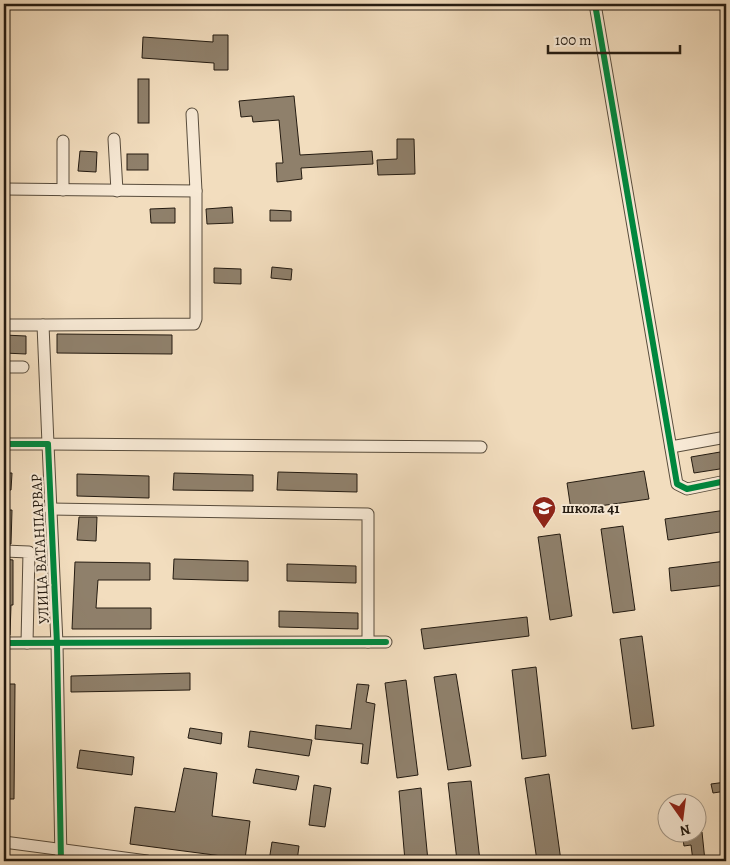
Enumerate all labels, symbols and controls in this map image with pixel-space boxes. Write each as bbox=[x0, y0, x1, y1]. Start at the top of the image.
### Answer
scale bar bbox=[548, 22, 680, 54]
text: 100 m bbox=[555, 30, 592, 50]
street label: УЛИЦА ВАТАНПАРВАР bbox=[26, 473, 54, 625]
school or university icon: школа 41 bbox=[531, 495, 557, 529]
place label: школа 41 bbox=[562, 498, 620, 518]
north arrow bbox=[658, 792, 708, 842]
text: N bbox=[678, 820, 692, 841]

